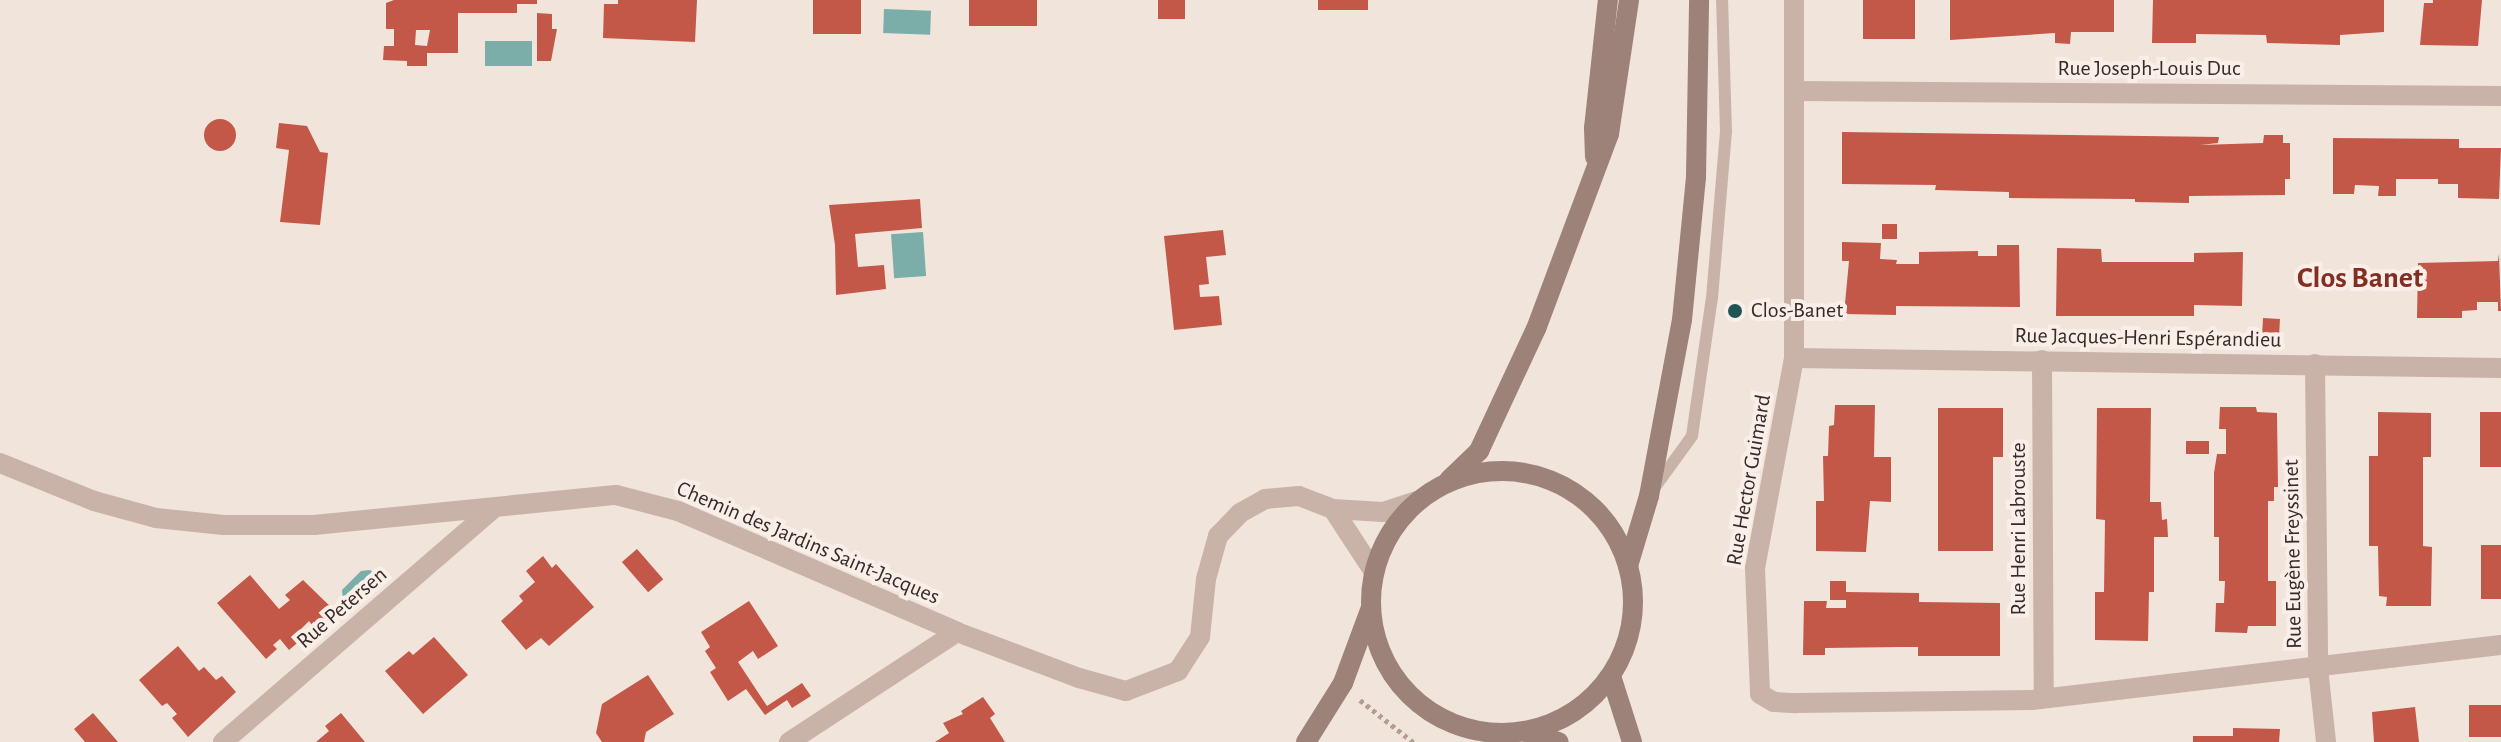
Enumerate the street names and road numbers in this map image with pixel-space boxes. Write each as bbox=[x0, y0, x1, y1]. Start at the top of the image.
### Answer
street label: Rue Joseph-Louis Duc bbox=[2058, 56, 2240, 82]
street label: Rue Jacques-Henri Espérandieu bbox=[2014, 322, 2282, 354]
street label: Rue Hector Guimard bbox=[1721, 392, 1777, 568]
street label: Rue Henri Labrouste bbox=[2006, 442, 2032, 616]
street label: Rue Eugène Freyssinet bbox=[2278, 459, 2308, 649]
street label: Chemin des Jardins Saint-Jacques bbox=[673, 476, 943, 610]
street label: Rue Petersen bbox=[291, 562, 393, 654]

